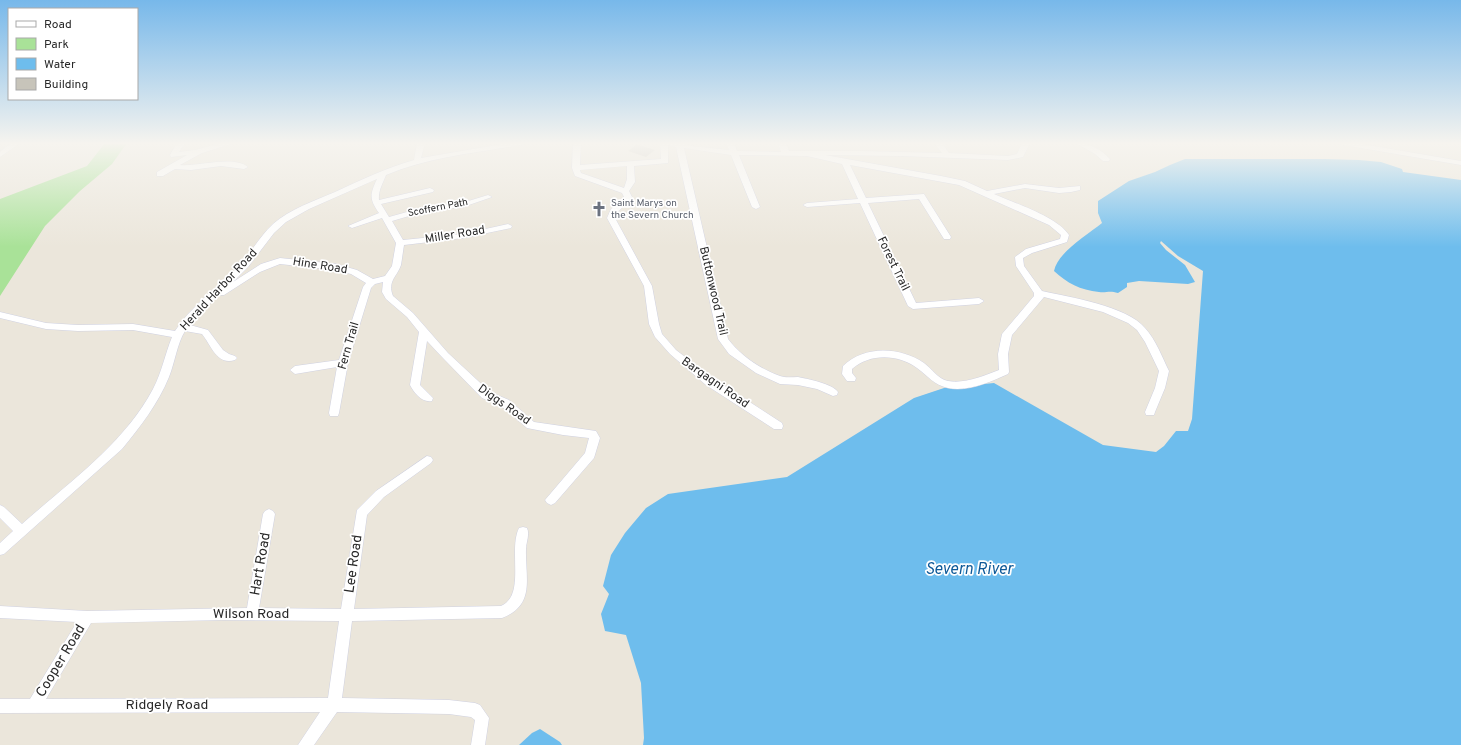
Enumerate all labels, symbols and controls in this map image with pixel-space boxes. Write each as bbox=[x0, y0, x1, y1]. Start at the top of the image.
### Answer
legend bbox=[8, 8, 138, 100]
text: Road bbox=[44, 17, 72, 33]
text: Park bbox=[44, 37, 69, 53]
text: Water bbox=[44, 57, 76, 73]
text: Building bbox=[44, 77, 88, 93]
street label: Scoffern Path bbox=[407, 196, 469, 220]
place label: Saint Marys on the Severn Church bbox=[611, 197, 694, 222]
church icon: Saint Marys on the Severn Church bbox=[590, 200, 608, 218]
street label: Miller Road bbox=[424, 222, 486, 248]
street label: Forest Trail bbox=[873, 234, 913, 294]
street label: Buttonwood Trail bbox=[695, 245, 731, 337]
street label: Herald Harbor Road bbox=[177, 246, 261, 334]
street label: Hine Road bbox=[291, 254, 349, 278]
street label: Fern Trail bbox=[335, 320, 363, 372]
street label: Bargagni Road bbox=[678, 354, 752, 412]
street label: Diggs Road bbox=[474, 381, 534, 429]
street label: Hart Road bbox=[247, 531, 275, 597]
street label: Lee Road bbox=[341, 534, 367, 594]
water label: Severn River bbox=[925, 560, 1015, 580]
street label: Wilson Road bbox=[213, 606, 289, 623]
street label: Cooper Road bbox=[33, 622, 89, 700]
street label: Ridgely Road bbox=[126, 697, 208, 714]

